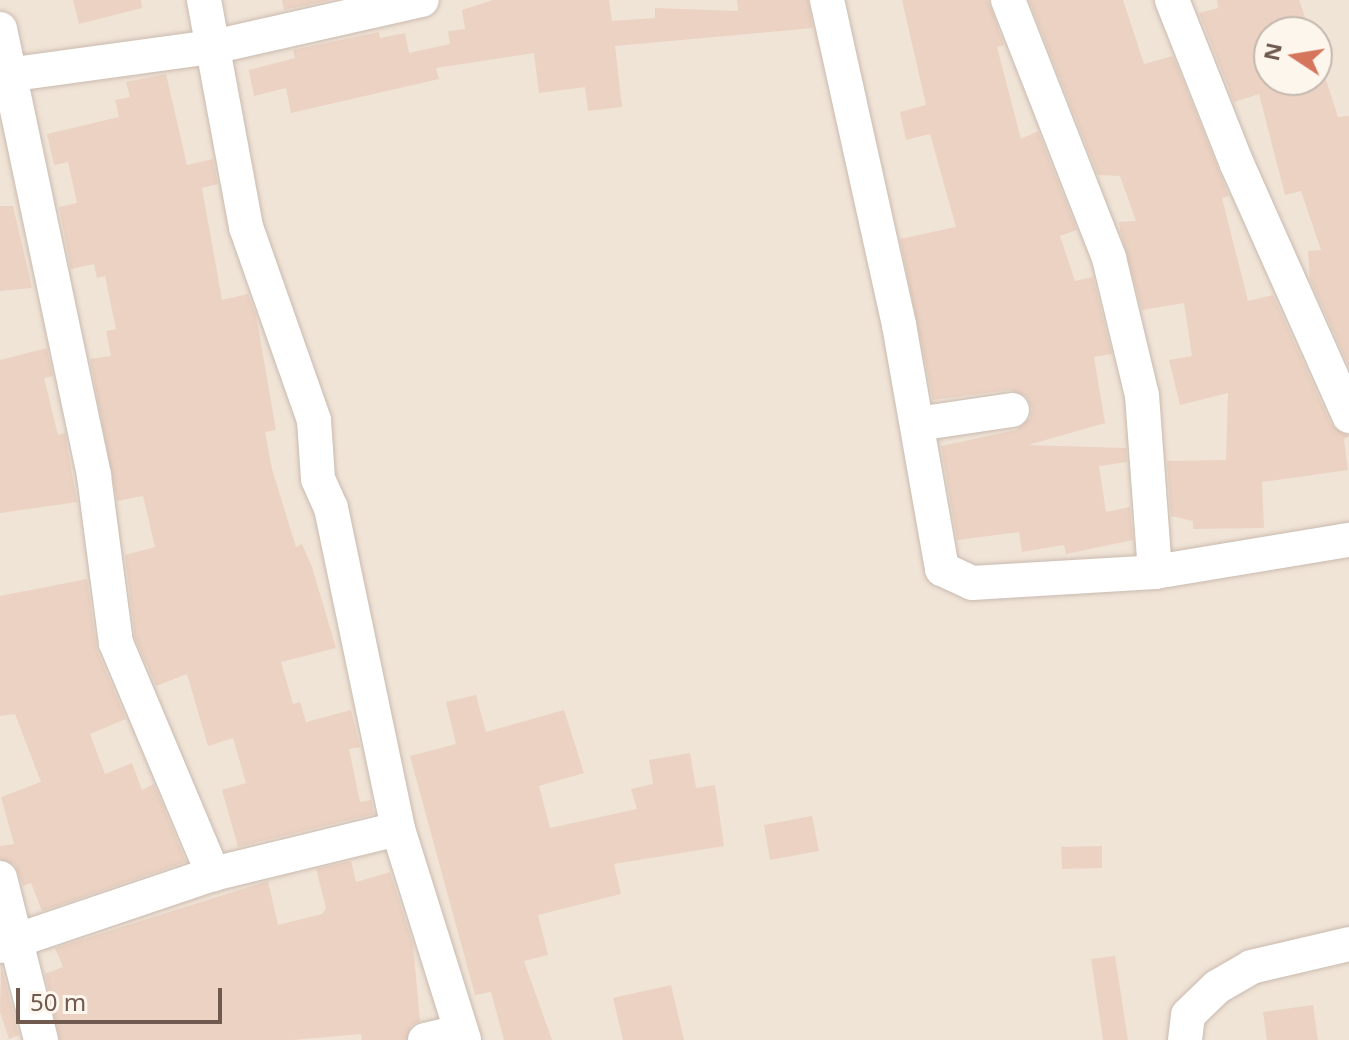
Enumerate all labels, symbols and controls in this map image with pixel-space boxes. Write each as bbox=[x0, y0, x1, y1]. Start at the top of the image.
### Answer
north arrow bbox=[1253, 16, 1333, 96]
text: N bbox=[1255, 40, 1288, 63]
scale bar bbox=[20, 972, 226, 1022]
text: 50 m bbox=[30, 985, 86, 1018]

